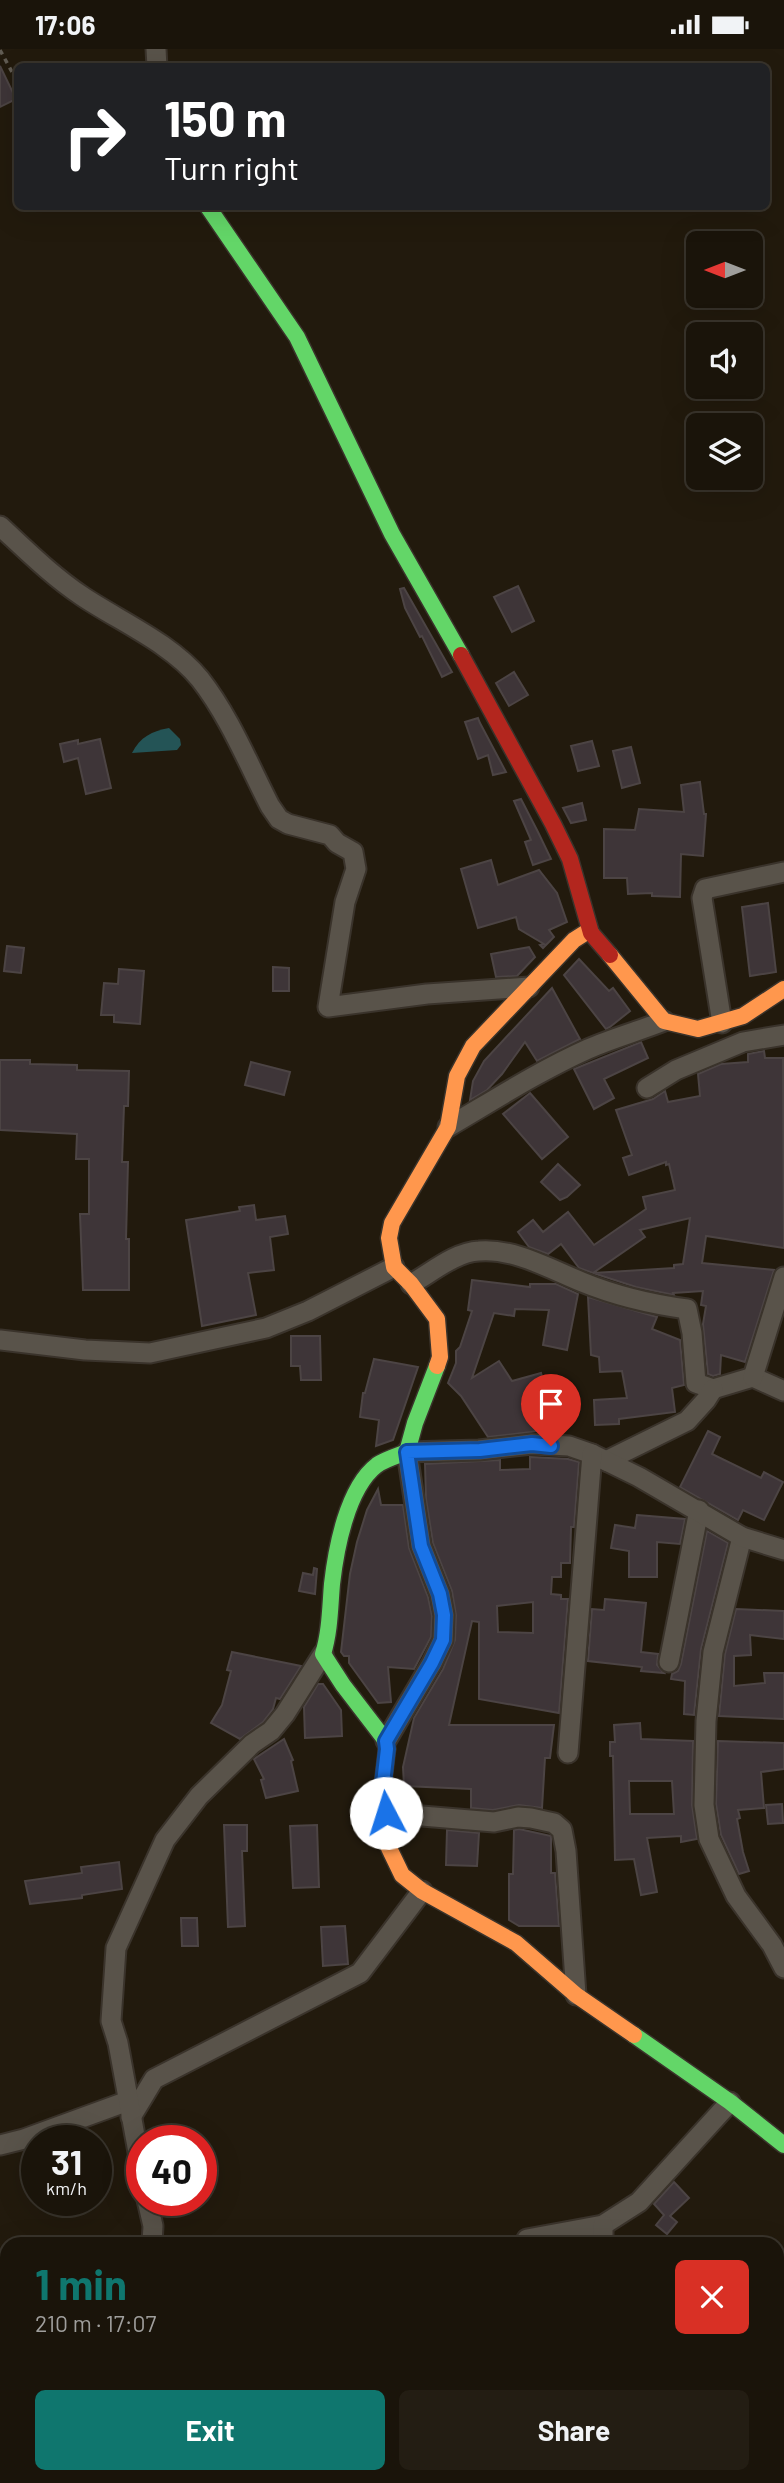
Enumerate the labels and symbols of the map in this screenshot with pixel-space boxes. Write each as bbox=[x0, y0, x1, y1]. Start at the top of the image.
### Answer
north arrow bbox=[686, 231, 763, 308]
pin bbox=[521, 1374, 581, 1446]
position arrow bbox=[349, 1776, 423, 1850]
speed limit sign: 40 bbox=[126, 2125, 217, 2216]

